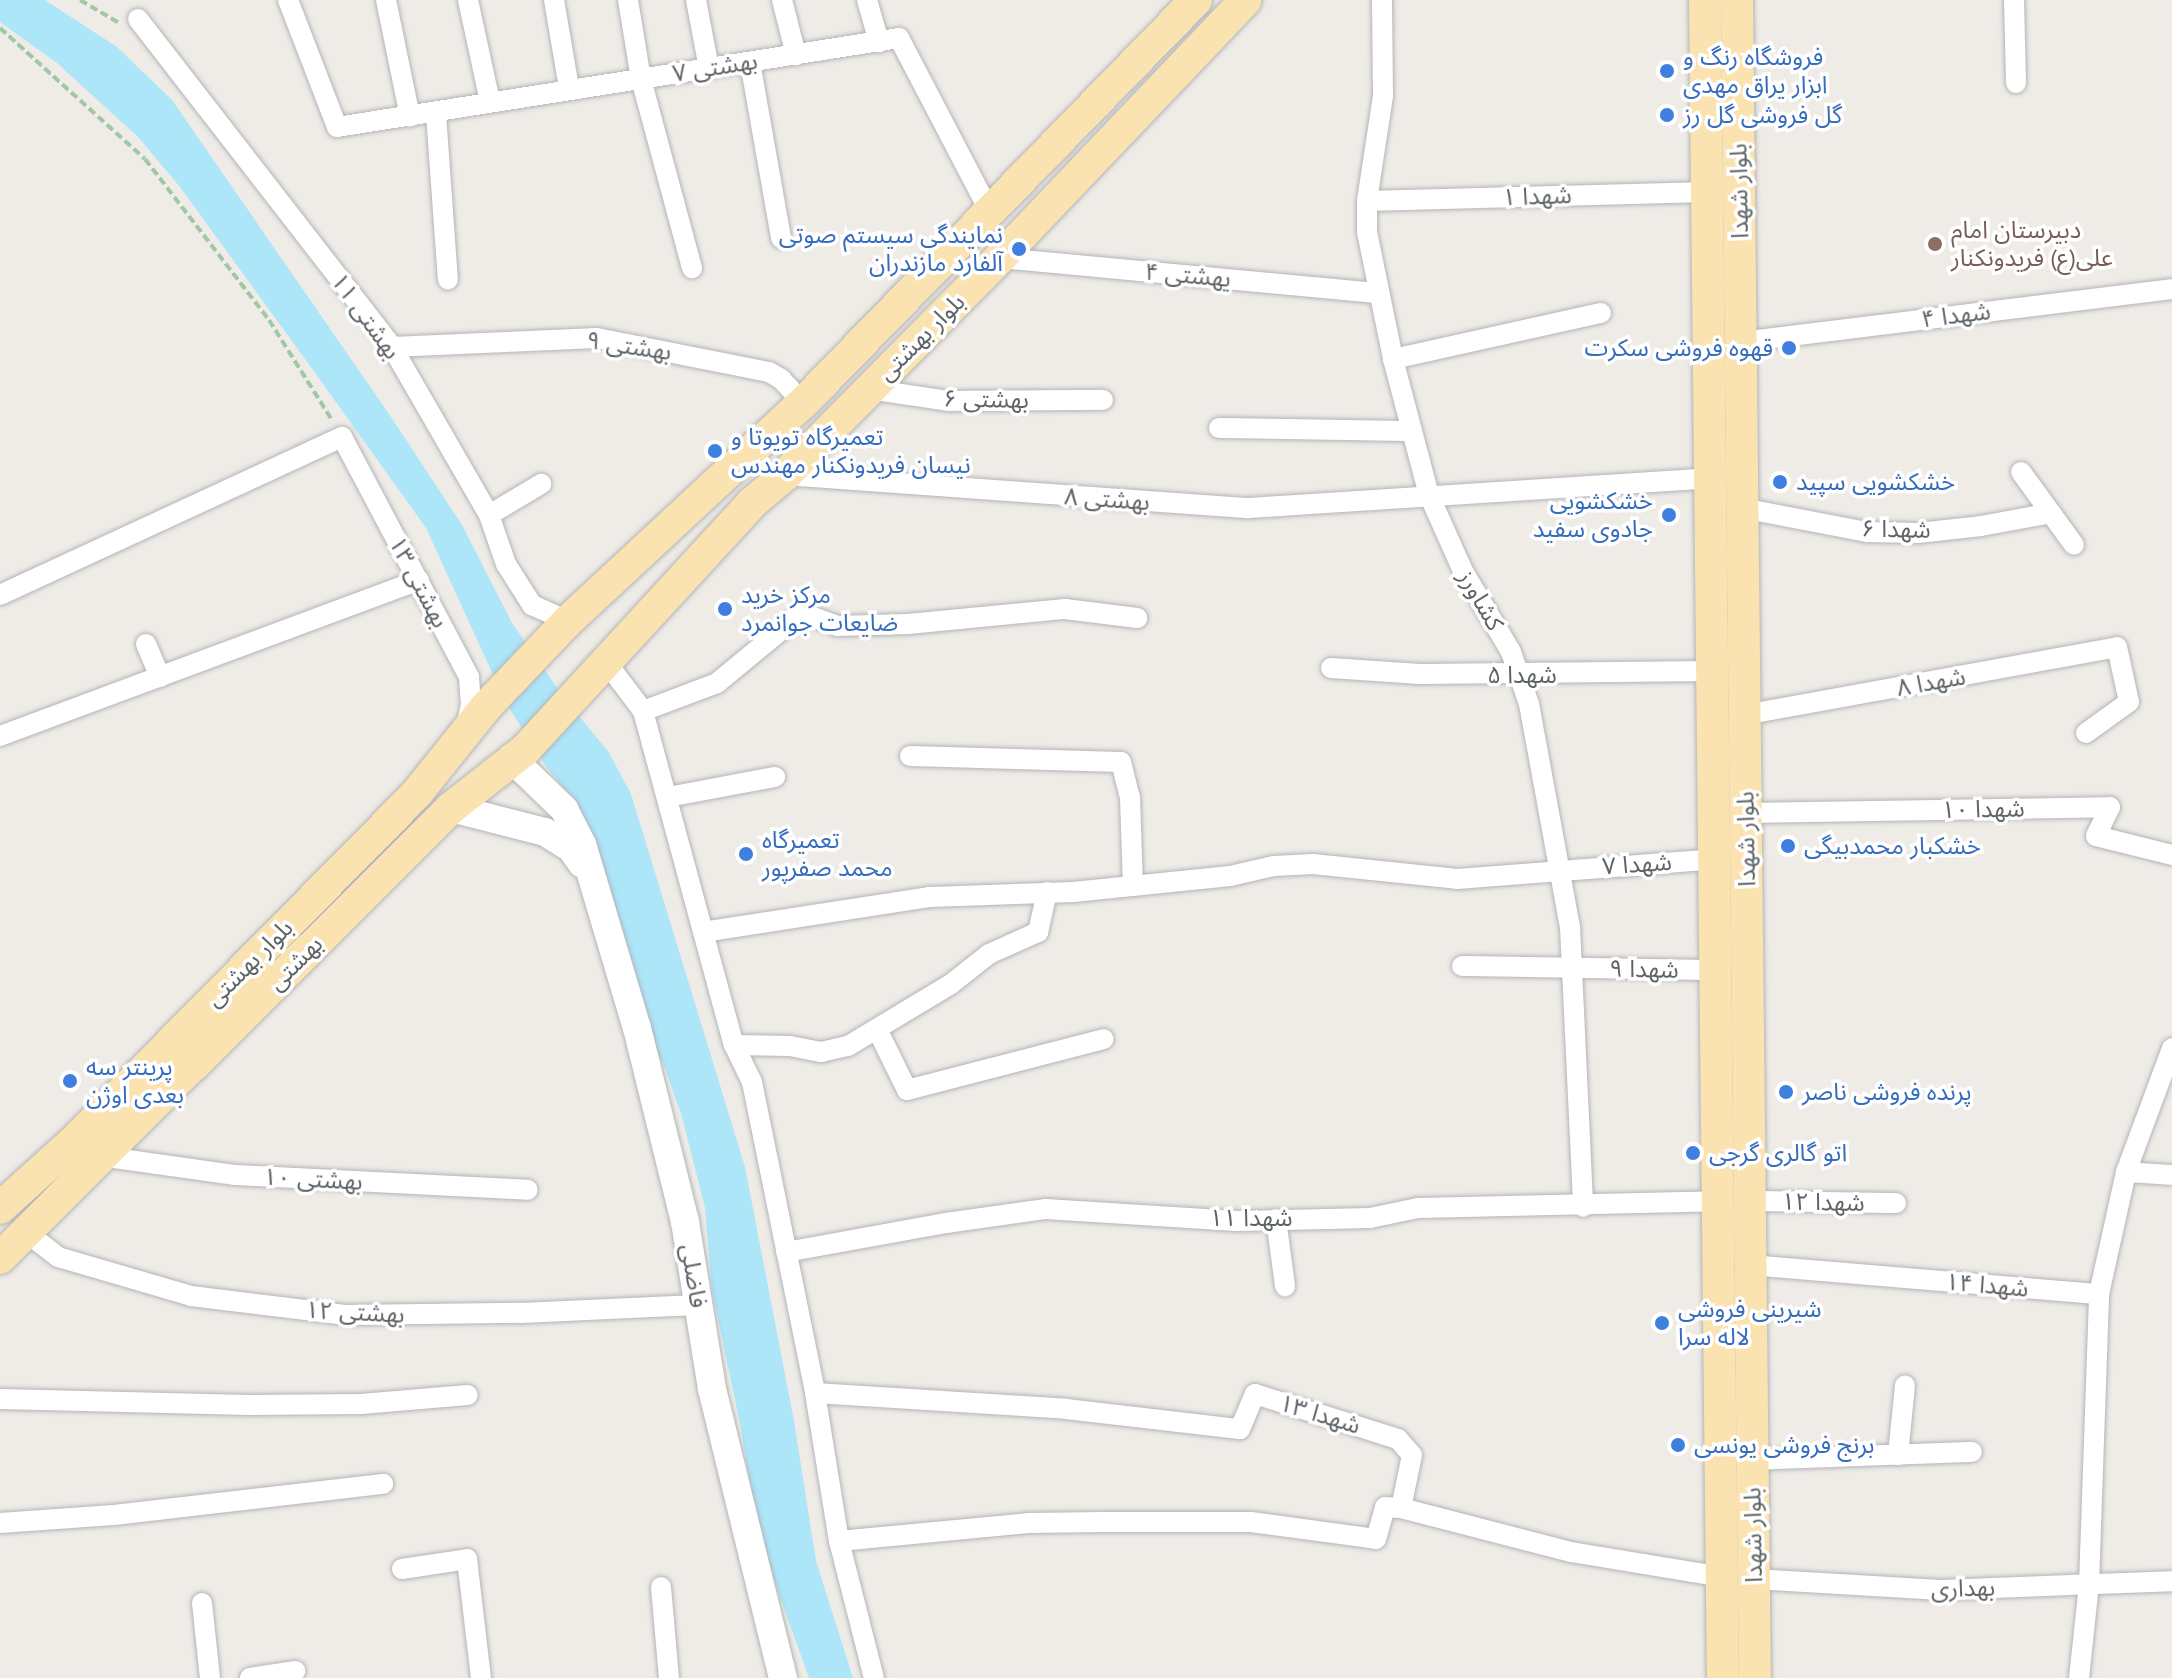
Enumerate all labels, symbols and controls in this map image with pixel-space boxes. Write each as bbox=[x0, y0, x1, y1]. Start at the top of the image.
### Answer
place label: فروشگاه رنگ و ابزار یراق مهدی bbox=[1683, 43, 1828, 99]
street label: بهشتی ۷ bbox=[670, 46, 760, 88]
marker: فروشگاه رنگ و ابزار یراق مهدی bbox=[1658, 62, 1676, 80]
place label: گل فروشی گل رز bbox=[1683, 101, 1842, 129]
marker: گل فروشی گل رز bbox=[1658, 106, 1676, 124]
street label: بلوار شهدا bbox=[1724, 143, 1754, 239]
street label: شهدا ۱ bbox=[1502, 180, 1572, 212]
place label: دبیرستان امام علی(ع) فریدونکنار bbox=[1951, 216, 2113, 272]
place label: نمایندگی سیستم صوتی آلفارد مازندران bbox=[779, 221, 1003, 277]
marker: دبیرستان امام علی(ع) فریدونکنار bbox=[1926, 235, 1944, 253]
marker: نمایندگی سیستم صوتی آلفارد مازندران bbox=[1010, 240, 1028, 258]
street label: یهشتی ۴ bbox=[1144, 257, 1232, 293]
street label: بهشتی ۱۱ bbox=[325, 267, 407, 365]
street label: بلوار بهشتی bbox=[871, 287, 971, 387]
street label: شهدا ۴ bbox=[1920, 296, 1992, 334]
street label: بهشتی ۹ bbox=[585, 326, 673, 366]
place label: قهوه فروشی سکرت bbox=[1584, 334, 1773, 362]
marker: قهوه فروشی سکرت bbox=[1780, 339, 1798, 357]
street label: بهشتی ۶ bbox=[943, 384, 1029, 414]
place label: تعمیرگاه تویوتا و نیسان فریدونکنار مهندس bbox=[731, 423, 971, 479]
marker: تعمیرگاه تویوتا و نیسان فریدونکنار مهندس bbox=[706, 442, 724, 460]
place label: خشکشویی سپید bbox=[1796, 468, 1955, 496]
marker: خشکشویی سپید bbox=[1771, 473, 1789, 491]
street label: بهشتی ۸ bbox=[1063, 482, 1151, 516]
place label: خشکشویی جادوی سفید bbox=[1533, 487, 1653, 543]
marker: خشکشویی جادوی سفید bbox=[1660, 506, 1678, 524]
street label: شهدا ۶ bbox=[1861, 514, 1931, 544]
street label: بهشتی ۱۳ bbox=[383, 531, 455, 633]
street label: کشاورز bbox=[1452, 564, 1510, 636]
place label: مرکز خرید ضایعات جوانمرد bbox=[741, 581, 898, 637]
marker: مرکز خرید ضایعات جوانمرد bbox=[716, 600, 734, 618]
street label: شهدا ۵ bbox=[1487, 661, 1557, 689]
street label: شهدا ۸ bbox=[1894, 662, 1968, 702]
street label: بلوار شهدا bbox=[1731, 791, 1761, 887]
street label: شهدا ۱۰ bbox=[1941, 794, 2025, 824]
place label: تعمیرگاه محمد صفرپور bbox=[762, 826, 893, 882]
place label: خشکبار محمدبیگی bbox=[1804, 832, 1981, 860]
marker: خشکبار محمدبیگی bbox=[1779, 837, 1797, 855]
marker: تعمیرگاه محمد صفرپور bbox=[737, 845, 755, 863]
street label: شهدا ۷ bbox=[1601, 847, 1673, 881]
street label: بلوار بهشتی bbox=[199, 913, 299, 1013]
street label: بهشتی bbox=[262, 930, 328, 996]
street label: شهدا ۹ bbox=[1609, 954, 1679, 984]
place label: پرینتر سه بعدی اوژن bbox=[86, 1053, 184, 1109]
marker: پرینتر سه بعدی اوژن bbox=[61, 1072, 79, 1090]
place label: پرنده فروشی ناصر bbox=[1802, 1078, 1972, 1106]
marker: پرنده فروشی ناصر bbox=[1777, 1083, 1795, 1101]
place label: اتو گالری گرجی bbox=[1709, 1139, 1847, 1167]
marker: اتو گالری گرجی bbox=[1684, 1144, 1702, 1162]
street label: بهشتی ۱۰ bbox=[263, 1162, 363, 1196]
street label: شهدا ۱۲ bbox=[1781, 1187, 1865, 1217]
street label: شهدا ۱۱ bbox=[1209, 1204, 1293, 1232]
street label: فاضلی bbox=[675, 1242, 713, 1310]
street label: شهدا ۱۴ bbox=[1944, 1267, 2030, 1303]
street label: بهشتی ۱۲ bbox=[305, 1295, 405, 1329]
place label: شیرینی فروشی لاله سرا bbox=[1678, 1295, 1821, 1351]
marker: شیرینی فروشی لاله سرا bbox=[1653, 1314, 1671, 1332]
street label: شهدا ۱۳ bbox=[1276, 1388, 1364, 1440]
place label: برنج فروشی یونسی bbox=[1694, 1431, 1875, 1459]
marker: برنج فروشی یونسی bbox=[1669, 1436, 1687, 1454]
street label: بلوار شهدا bbox=[1738, 1487, 1768, 1583]
street label: بهداری bbox=[1931, 1573, 1995, 1603]

